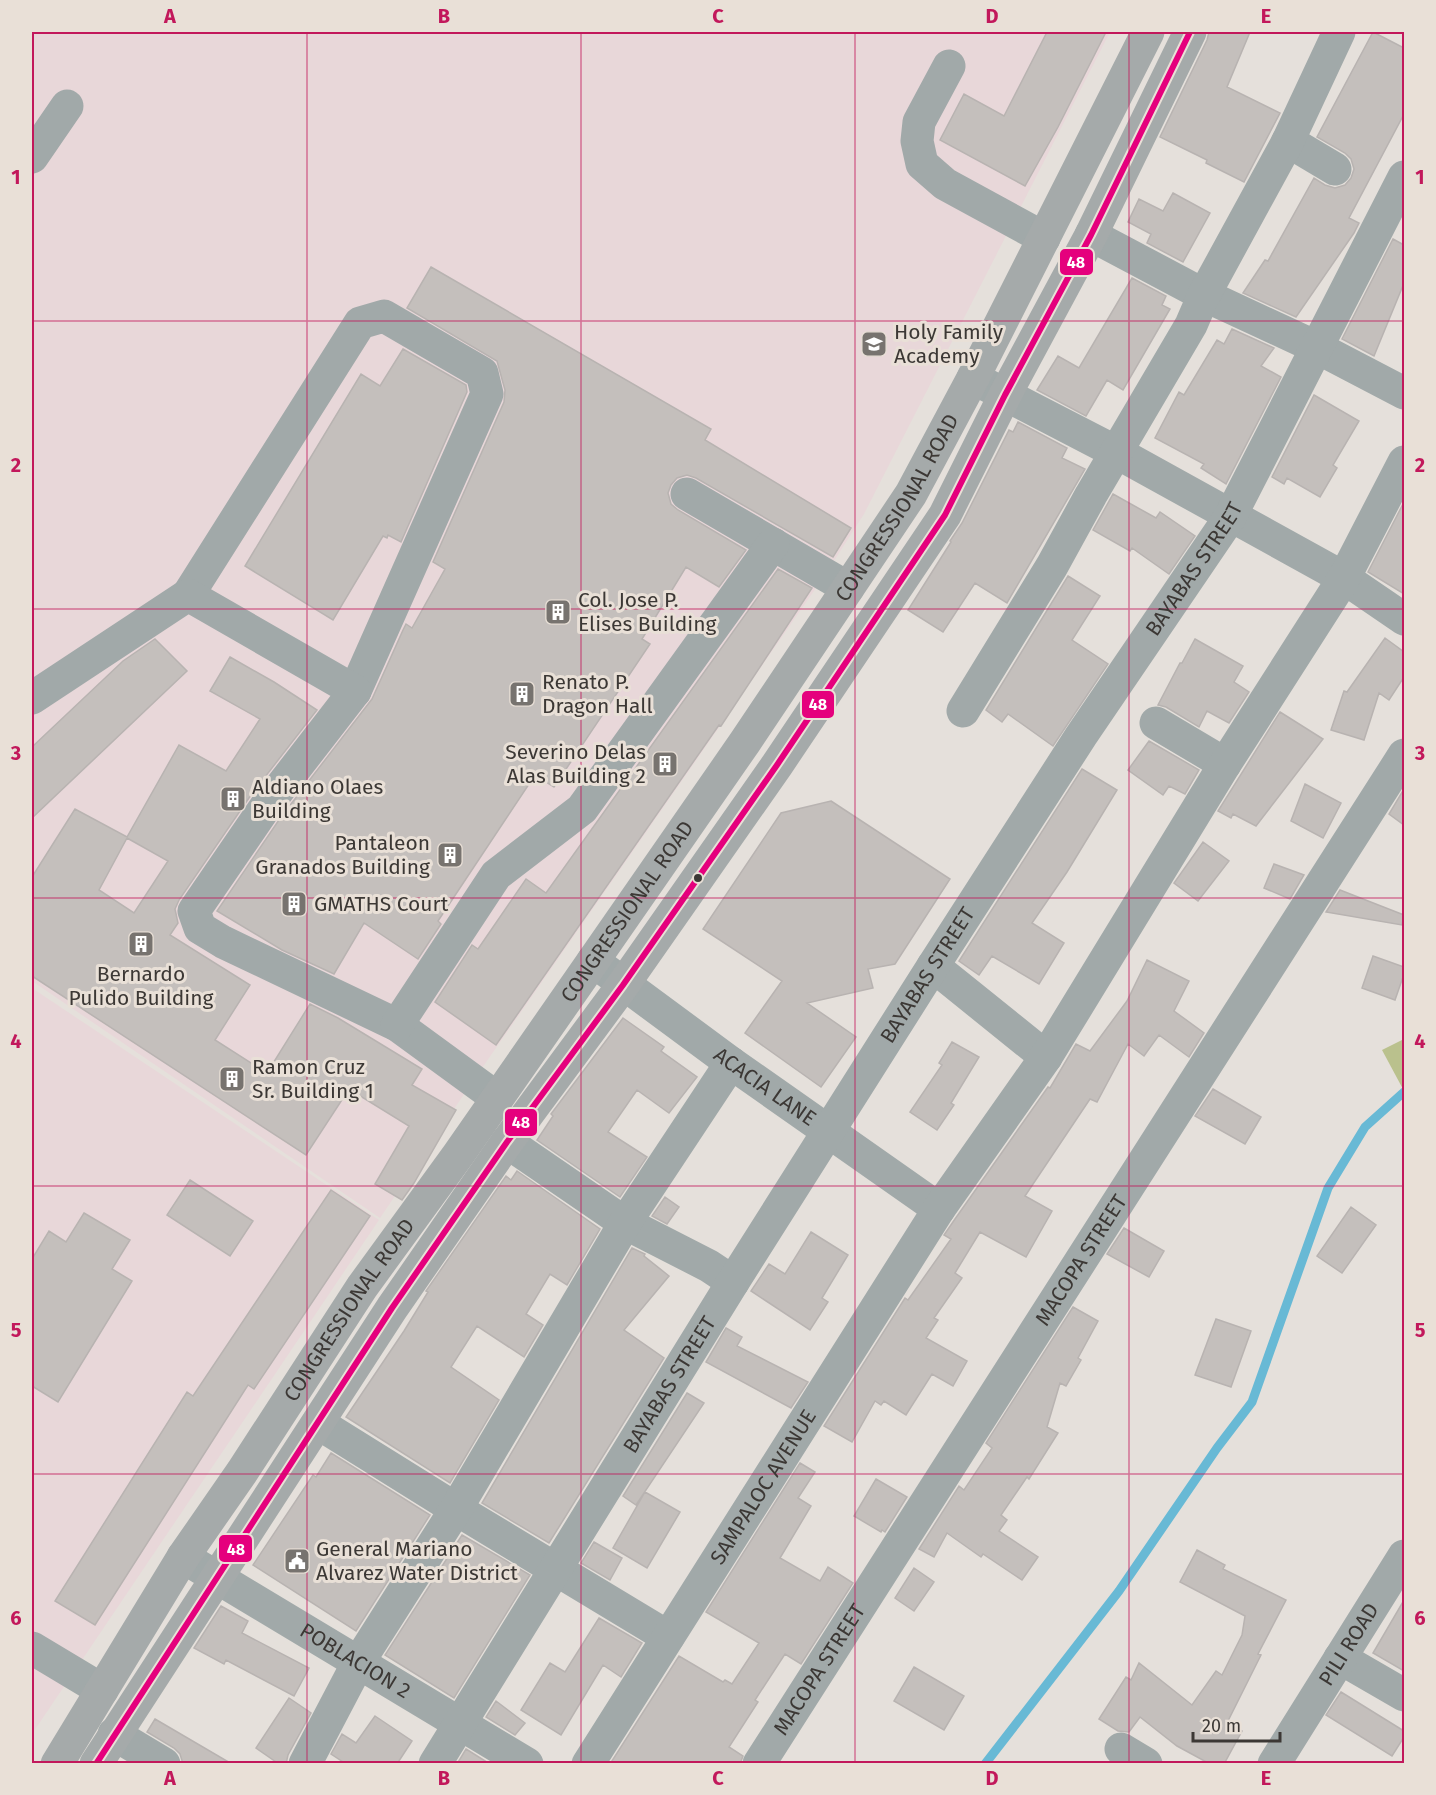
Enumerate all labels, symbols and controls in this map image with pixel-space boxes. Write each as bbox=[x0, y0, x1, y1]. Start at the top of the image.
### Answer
text: A bbox=[163, 4, 177, 28]
text: B bbox=[438, 4, 450, 28]
text: C bbox=[712, 4, 724, 28]
text: D bbox=[985, 4, 999, 28]
text: E bbox=[1261, 4, 1271, 28]
text: 1 bbox=[11, 165, 21, 189]
text: 1 bbox=[1415, 165, 1425, 189]
line badge: 48 bbox=[1059, 248, 1094, 276]
text: 48 bbox=[1067, 253, 1085, 272]
place label: Holy Family Academy bbox=[894, 319, 1004, 369]
school or university icon: Holy Family Academy bbox=[859, 329, 889, 359]
street label: CONGRESSIONAL ROAD bbox=[830, 409, 964, 606]
text: 2 bbox=[11, 453, 21, 477]
text: 2 bbox=[1415, 453, 1425, 477]
street label: BAYABAS STREET bbox=[1140, 498, 1248, 641]
place label: Col. Jose P. Elises Building bbox=[578, 587, 717, 637]
building icon: Col. Jose P. Elises Building bbox=[543, 597, 573, 627]
place label: Renato P. Dragon Hall bbox=[542, 669, 653, 719]
building icon: Renato P. Dragon Hall bbox=[507, 679, 537, 709]
line badge: 48 bbox=[801, 690, 835, 719]
text: 48 bbox=[809, 695, 827, 714]
place label: Severino Delas Alas Building 2 bbox=[505, 739, 646, 789]
text: 3 bbox=[10, 741, 21, 765]
text: 3 bbox=[1414, 741, 1425, 765]
building icon: Severino Delas Alas Building 2 bbox=[650, 749, 680, 779]
place label: Aldiano Olaes Building bbox=[252, 774, 384, 824]
building icon: Aldiano Olaes Building bbox=[218, 784, 248, 814]
street label: CONGRESSIONAL ROAD bbox=[555, 816, 699, 1008]
place label: Pantaleon Granados Building bbox=[255, 830, 430, 880]
building icon: Pantaleon Granados Building bbox=[435, 840, 465, 870]
unlabelled marker bbox=[692, 872, 704, 884]
building icon: GMATHS Court bbox=[279, 889, 309, 919]
place label: GMATHS Court bbox=[314, 891, 449, 917]
street label: BAYABAS STREET bbox=[875, 902, 980, 1048]
building icon: Bernardo Pulido Building bbox=[126, 929, 156, 959]
place label: Bernardo Pulido Building bbox=[69, 961, 214, 1011]
text: 4 bbox=[10, 1029, 22, 1053]
text: 4 bbox=[1414, 1029, 1426, 1053]
street label: ACACIA LANE bbox=[709, 1042, 821, 1132]
place label: Ramon Cruz Sr. Building 1 bbox=[252, 1054, 374, 1104]
building icon: Ramon Cruz Sr. Building 1 bbox=[217, 1064, 247, 1094]
line badge: 48 bbox=[504, 1108, 538, 1137]
text: 48 bbox=[512, 1113, 530, 1132]
street label: MACOPA STREET bbox=[1030, 1190, 1133, 1331]
street label: CONGRESSIONAL ROAD bbox=[278, 1213, 420, 1407]
street label: BAYABAS STREET bbox=[617, 1311, 722, 1458]
text: 5 bbox=[11, 1318, 22, 1342]
text: 5 bbox=[1415, 1318, 1426, 1342]
street label: SAMPALOC AVENUE bbox=[705, 1404, 822, 1569]
line badge: 48 bbox=[218, 1534, 253, 1563]
place label: General Mariano Alvarez Water District bbox=[316, 1536, 518, 1586]
text: 48 bbox=[227, 1540, 245, 1559]
public building icon: General Mariano Alvarez Water District bbox=[282, 1546, 312, 1576]
street label: PILI ROAD bbox=[1313, 1598, 1384, 1691]
street label: MACOPA STREET bbox=[768, 1599, 871, 1740]
text: 6 bbox=[10, 1606, 22, 1630]
text: 6 bbox=[1414, 1606, 1426, 1630]
street label: POBLACION 2 bbox=[295, 1617, 415, 1704]
scale bar bbox=[1193, 1705, 1280, 1743]
text: 20 m bbox=[1202, 1715, 1241, 1737]
text: A bbox=[163, 1766, 177, 1790]
text: B bbox=[438, 1766, 450, 1790]
text: C bbox=[712, 1766, 724, 1790]
text: D bbox=[985, 1766, 999, 1790]
text: E bbox=[1261, 1766, 1271, 1790]

